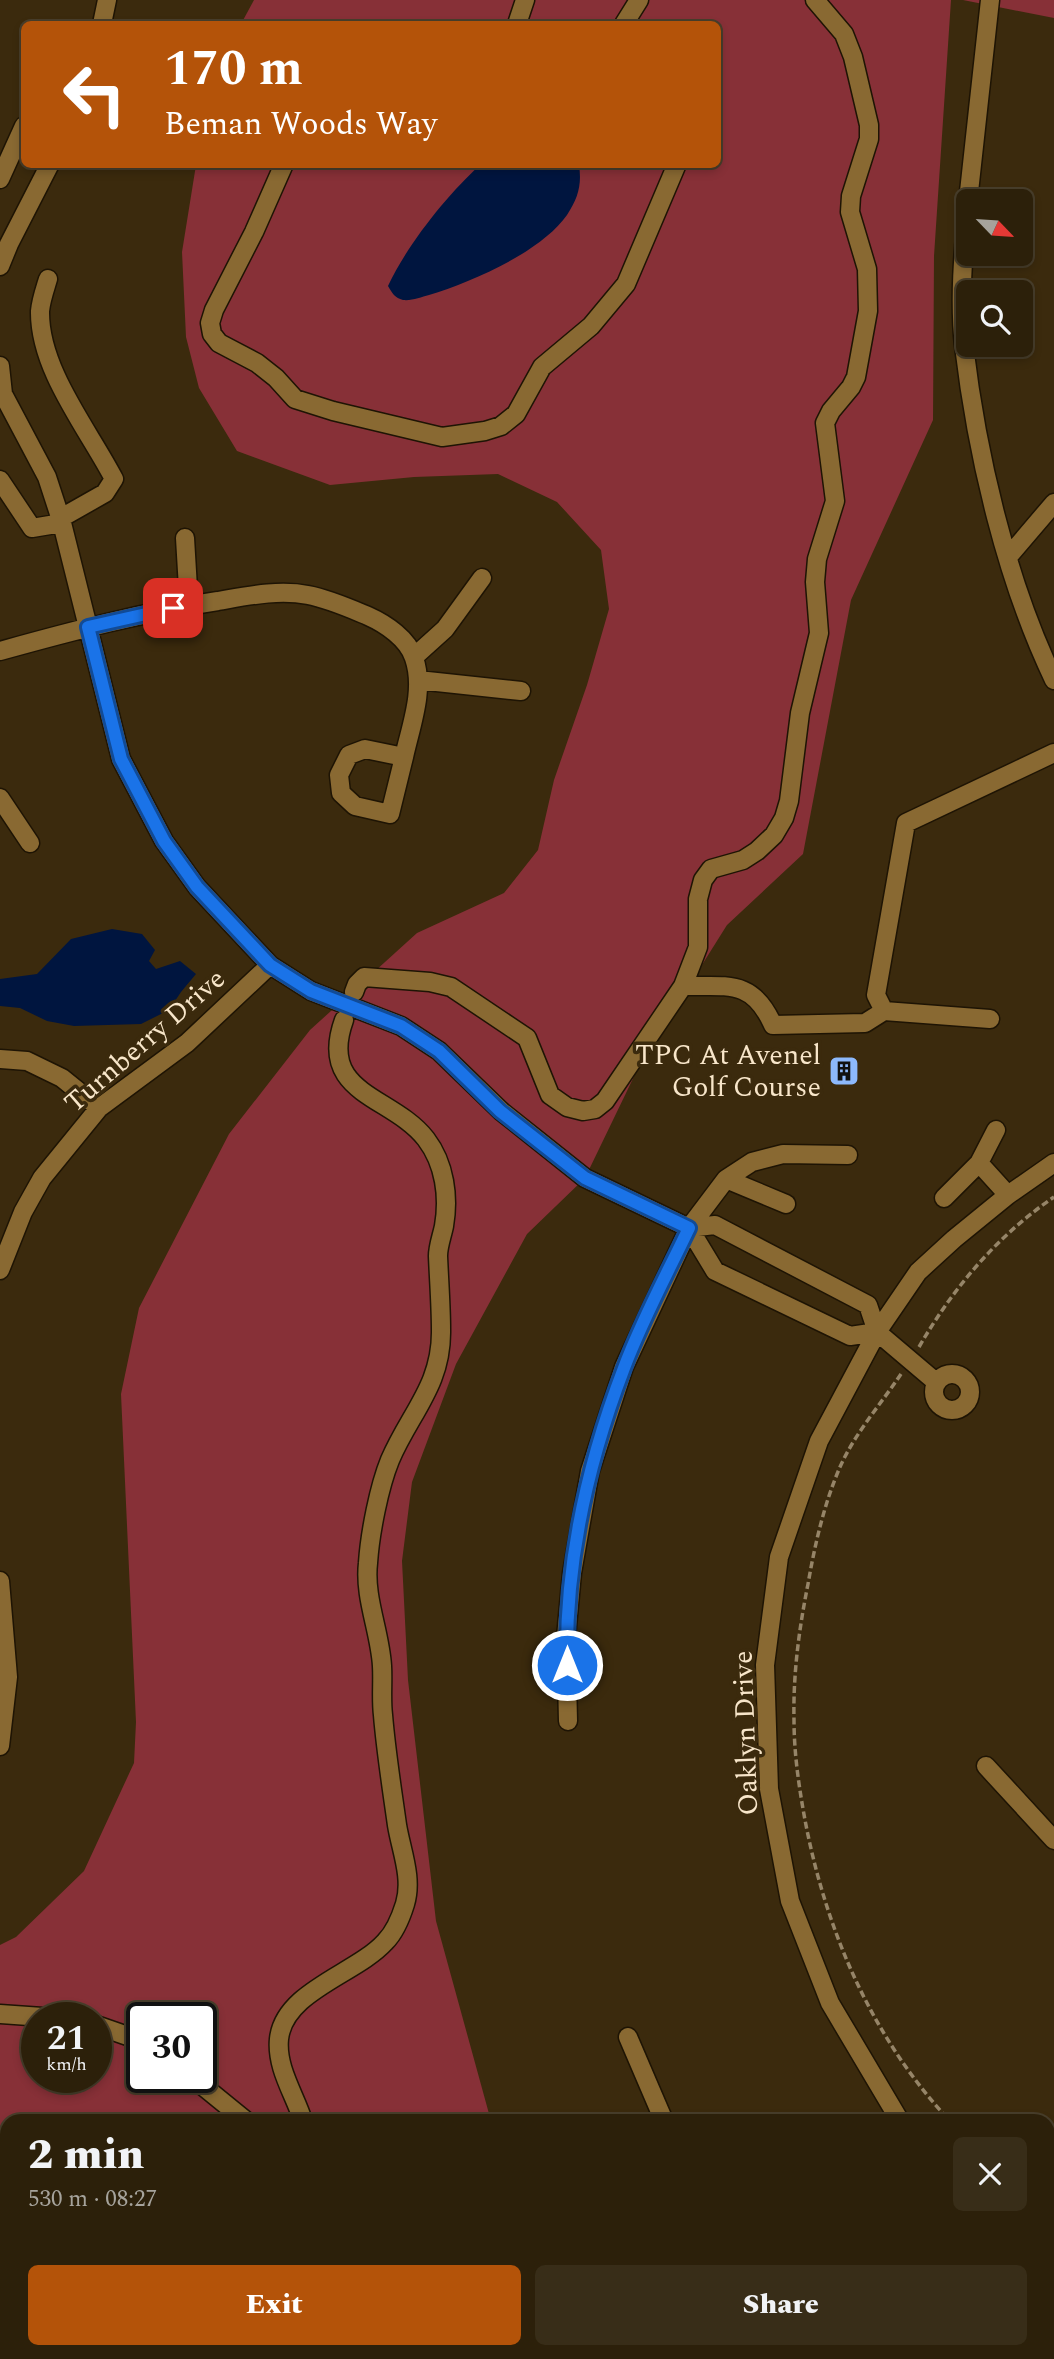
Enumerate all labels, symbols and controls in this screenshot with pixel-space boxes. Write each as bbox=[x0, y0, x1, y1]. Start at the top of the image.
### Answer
text: 170 m bbox=[164, 32, 303, 107]
icon: left bbox=[49, 49, 140, 140]
text: Beman Woods Way bbox=[164, 100, 437, 149]
north arrow bbox=[956, 189, 1032, 266]
map controls bbox=[956, 189, 1033, 357]
button: search bbox=[956, 280, 1033, 357]
pin bbox=[143, 578, 203, 638]
icon: arrive bbox=[154, 589, 192, 627]
street label: Turnberry Drive bbox=[55, 958, 235, 1124]
place label: TPC At Avenel Golf Course bbox=[635, 1034, 821, 1109]
building icon: TPC At Avenel Golf Course bbox=[827, 1054, 861, 1088]
position arrow bbox=[530, 1628, 604, 1702]
street label: Oaklyn Drive bbox=[722, 1650, 770, 1816]
speed limit sign: 30 bbox=[126, 2002, 217, 2093]
text: 21 bbox=[47, 2012, 86, 2065]
text: km/h bbox=[46, 2051, 87, 2078]
text: 2 min bbox=[28, 2124, 144, 2187]
button: close bbox=[953, 2137, 1027, 2211]
text: 530 m · 08:27 bbox=[28, 2182, 157, 2217]
button: Exit bbox=[28, 2265, 521, 2345]
button: Share bbox=[535, 2265, 1027, 2345]

